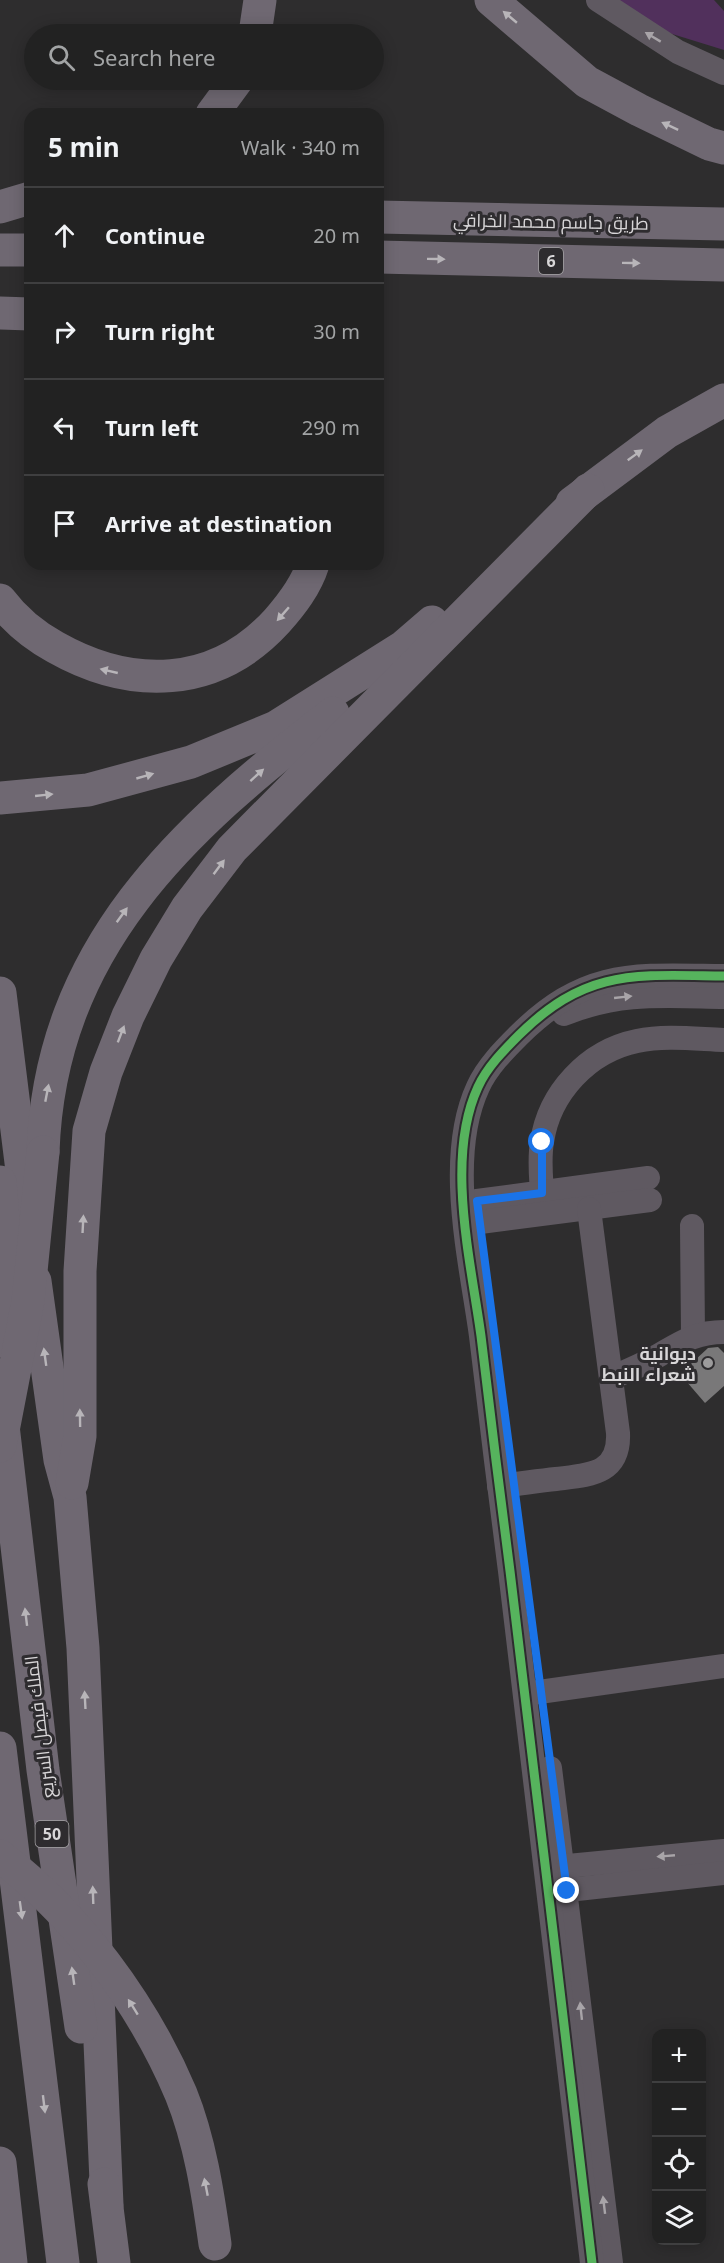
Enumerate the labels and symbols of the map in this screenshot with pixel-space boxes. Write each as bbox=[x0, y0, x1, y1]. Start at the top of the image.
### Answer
one-way arrow bbox=[503, 11, 518, 24]
one-way arrow bbox=[645, 32, 661, 43]
one-way arrow bbox=[662, 121, 679, 130]
street label: طريق جاسم محمد الخرافي bbox=[453, 207, 649, 238]
road number: 6 bbox=[539, 248, 563, 274]
one-way arrow bbox=[427, 254, 446, 263]
one-way arrow bbox=[622, 258, 641, 267]
one-way arrow bbox=[627, 450, 642, 462]
one-way arrow bbox=[277, 606, 290, 621]
one-way arrow bbox=[99, 665, 118, 675]
one-way arrow bbox=[249, 769, 264, 782]
one-way arrow bbox=[136, 771, 154, 780]
one-way arrow bbox=[35, 790, 54, 800]
one-way arrow bbox=[213, 859, 225, 875]
one-way arrow bbox=[116, 908, 128, 924]
one-way arrow bbox=[614, 992, 633, 1002]
one-way arrow bbox=[116, 1025, 126, 1043]
one-way arrow bbox=[43, 1084, 52, 1103]
route start bbox=[528, 1128, 554, 1154]
one-way arrow bbox=[78, 1214, 87, 1233]
place label: ديوانية شعراء النبط bbox=[601, 1341, 696, 1386]
one-way arrow bbox=[40, 1347, 49, 1366]
marker: ديوانية شعراء النبط bbox=[701, 1356, 715, 1370]
one-way arrow bbox=[75, 1409, 85, 1428]
one-way arrow bbox=[21, 1607, 30, 1626]
street label: الملك فيصل السريع bbox=[18, 1654, 61, 1800]
one-way arrow bbox=[80, 1691, 89, 1710]
road number: 50 bbox=[36, 1821, 68, 1847]
one-way arrow bbox=[656, 1851, 675, 1861]
route end bbox=[553, 1877, 579, 1903]
one-way arrow bbox=[89, 1886, 98, 1905]
one-way arrow bbox=[16, 1901, 25, 1920]
one-way arrow bbox=[68, 1967, 77, 1986]
one-way arrow bbox=[128, 1999, 139, 2015]
one-way arrow bbox=[576, 2002, 586, 2021]
one-way arrow bbox=[39, 2095, 48, 2114]
one-way arrow bbox=[201, 2177, 210, 2196]
one-way arrow bbox=[599, 2195, 609, 2214]

